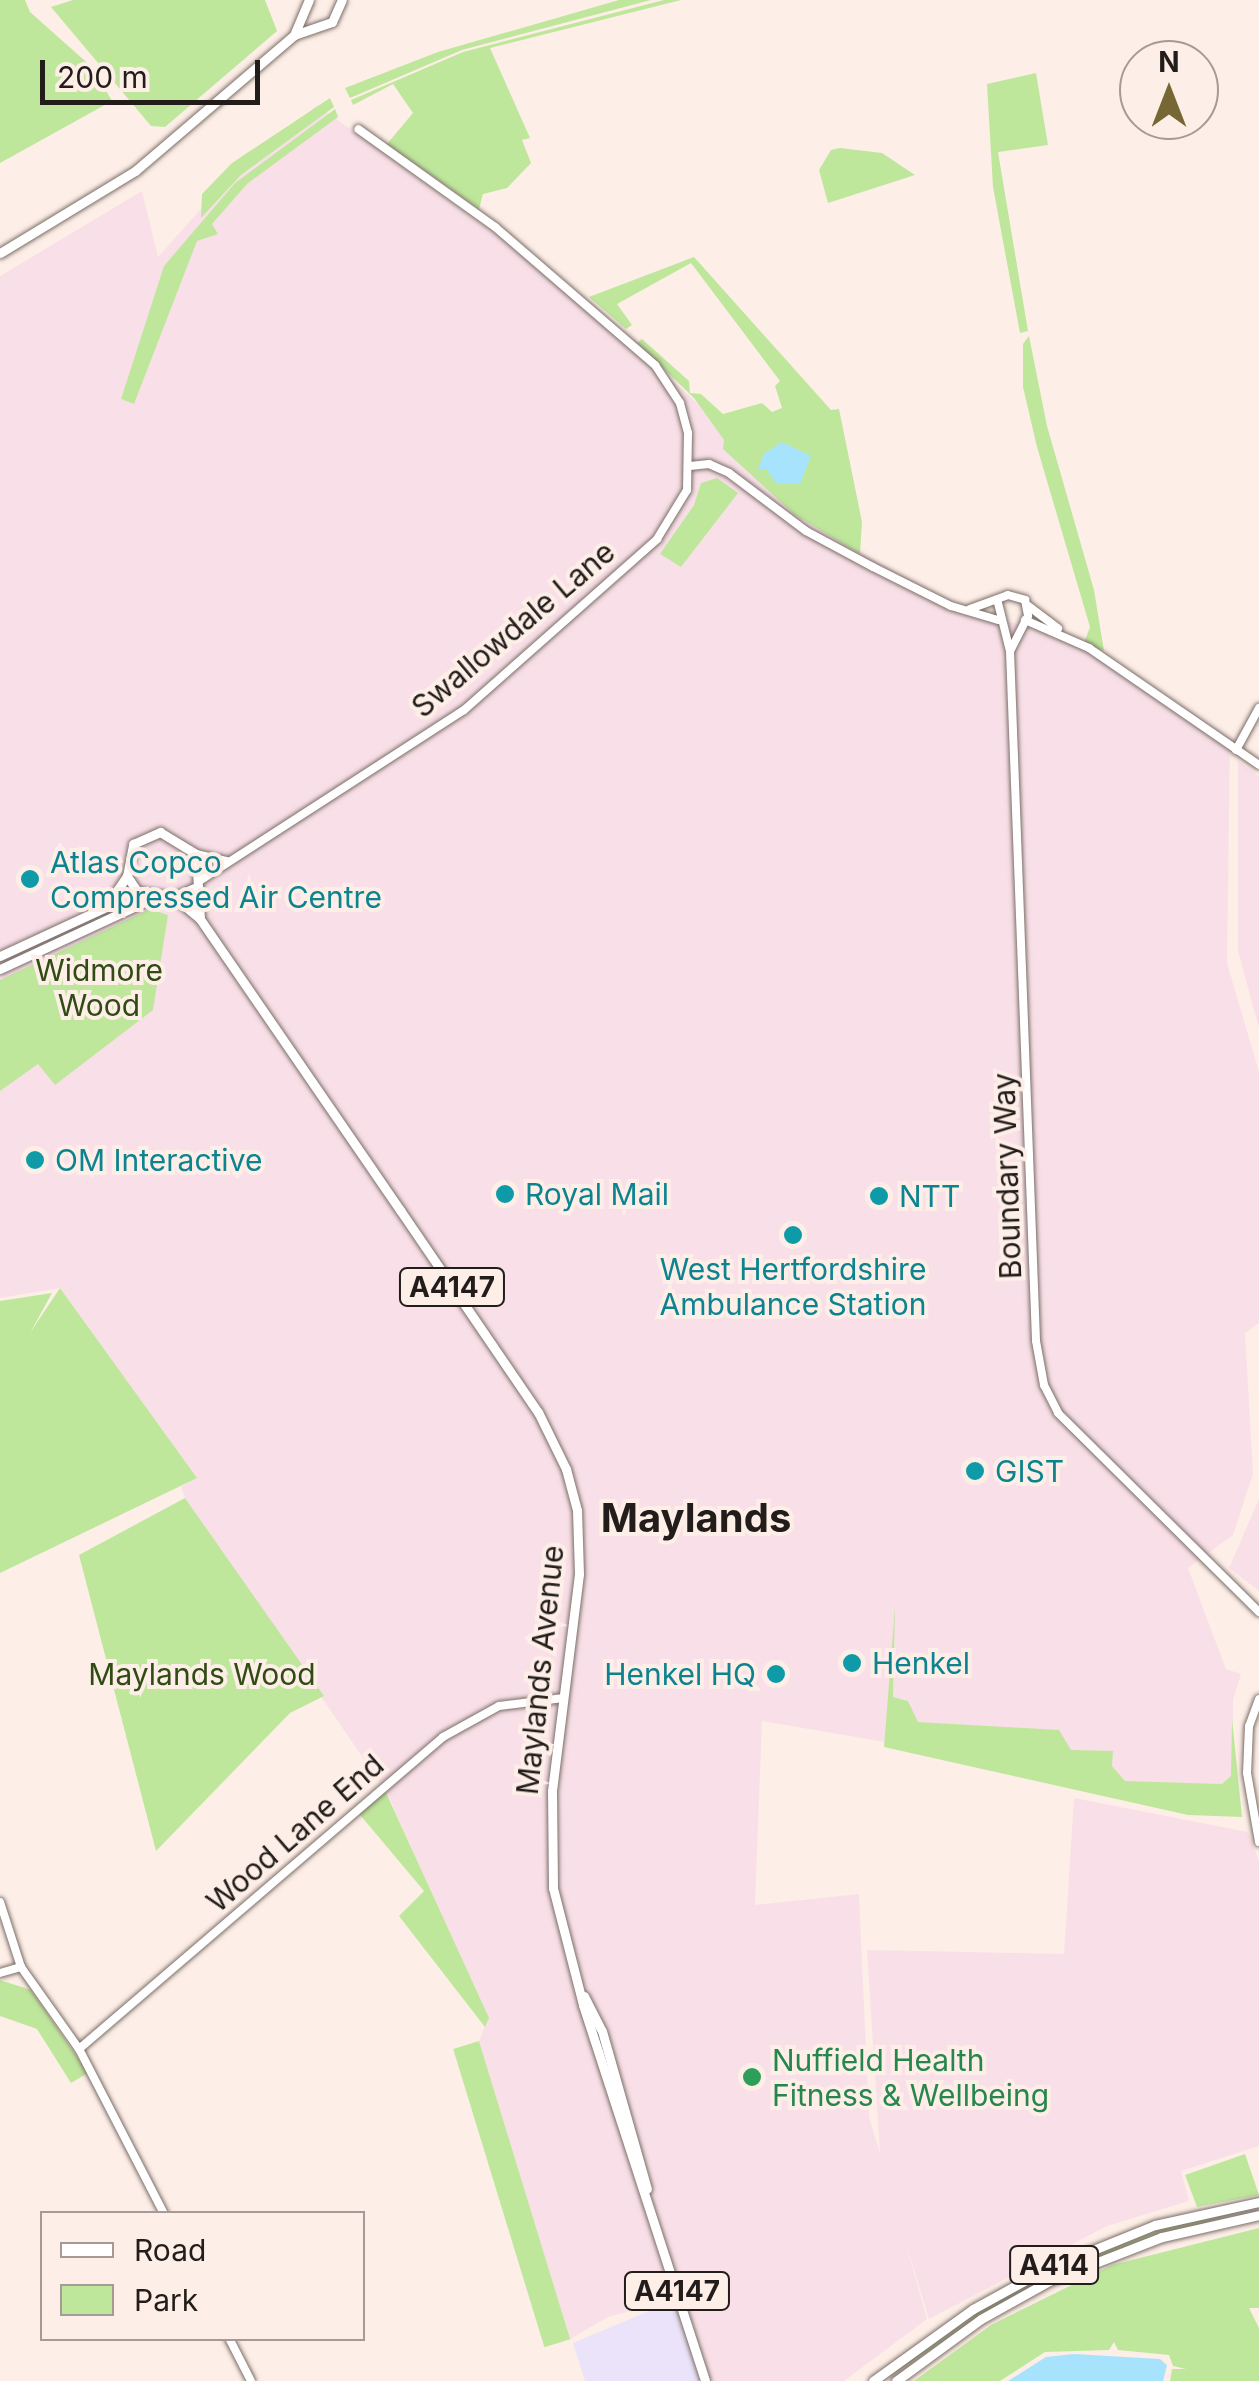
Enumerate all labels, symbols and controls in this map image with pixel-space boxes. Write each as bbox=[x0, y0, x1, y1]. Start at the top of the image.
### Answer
scale bar bbox=[45, 40, 265, 102]
north arrow bbox=[1119, 40, 1219, 140]
text: N bbox=[1158, 45, 1180, 79]
text: 200 m bbox=[57, 59, 148, 95]
street label: Swallowdale Lane bbox=[404, 534, 622, 724]
place label: Atlas Copco Compressed Air Centre bbox=[50, 844, 382, 914]
marker: Atlas Copco Compressed Air Centre bbox=[19, 868, 41, 890]
park label: Widmore Wood bbox=[35, 952, 163, 1022]
street label: Boundary Way bbox=[985, 1072, 1029, 1280]
place label: OM Interactive bbox=[55, 1142, 262, 1178]
marker: OM Interactive bbox=[24, 1149, 46, 1171]
place label: Royal Mail bbox=[525, 1176, 669, 1212]
place label: NTT bbox=[899, 1178, 960, 1214]
marker: Royal Mail bbox=[494, 1183, 516, 1205]
marker: NTT bbox=[868, 1185, 890, 1207]
marker: West Hertfordshire Ambulance Station bbox=[782, 1224, 804, 1246]
place label: West Hertfordshire Ambulance Station bbox=[660, 1251, 926, 1322]
road number: A4147 bbox=[397, 1264, 507, 1310]
place label: GIST bbox=[995, 1453, 1064, 1489]
marker: GIST bbox=[964, 1460, 986, 1482]
district label: Maylands bbox=[601, 1494, 791, 1542]
street label: Maylands Avenue bbox=[509, 1544, 571, 1796]
place label: Henkel bbox=[872, 1645, 970, 1681]
marker: Henkel bbox=[841, 1652, 863, 1674]
park label: Maylands Wood bbox=[88, 1656, 316, 1692]
place label: Henkel HQ bbox=[604, 1656, 756, 1692]
marker: Henkel HQ bbox=[765, 1663, 787, 1685]
street label: Wood Lane End bbox=[199, 1746, 391, 1920]
place label: Nuffield Health Fitness & Wellbeing bbox=[772, 2042, 1049, 2112]
marker: Nuffield Health Fitness & Wellbeing bbox=[741, 2066, 763, 2088]
legend bbox=[40, 2211, 365, 2341]
text: Road bbox=[134, 2232, 206, 2268]
road number: A414 bbox=[1009, 2242, 1099, 2288]
road number: A4147 bbox=[622, 2268, 732, 2314]
text: Park bbox=[134, 2282, 198, 2318]

